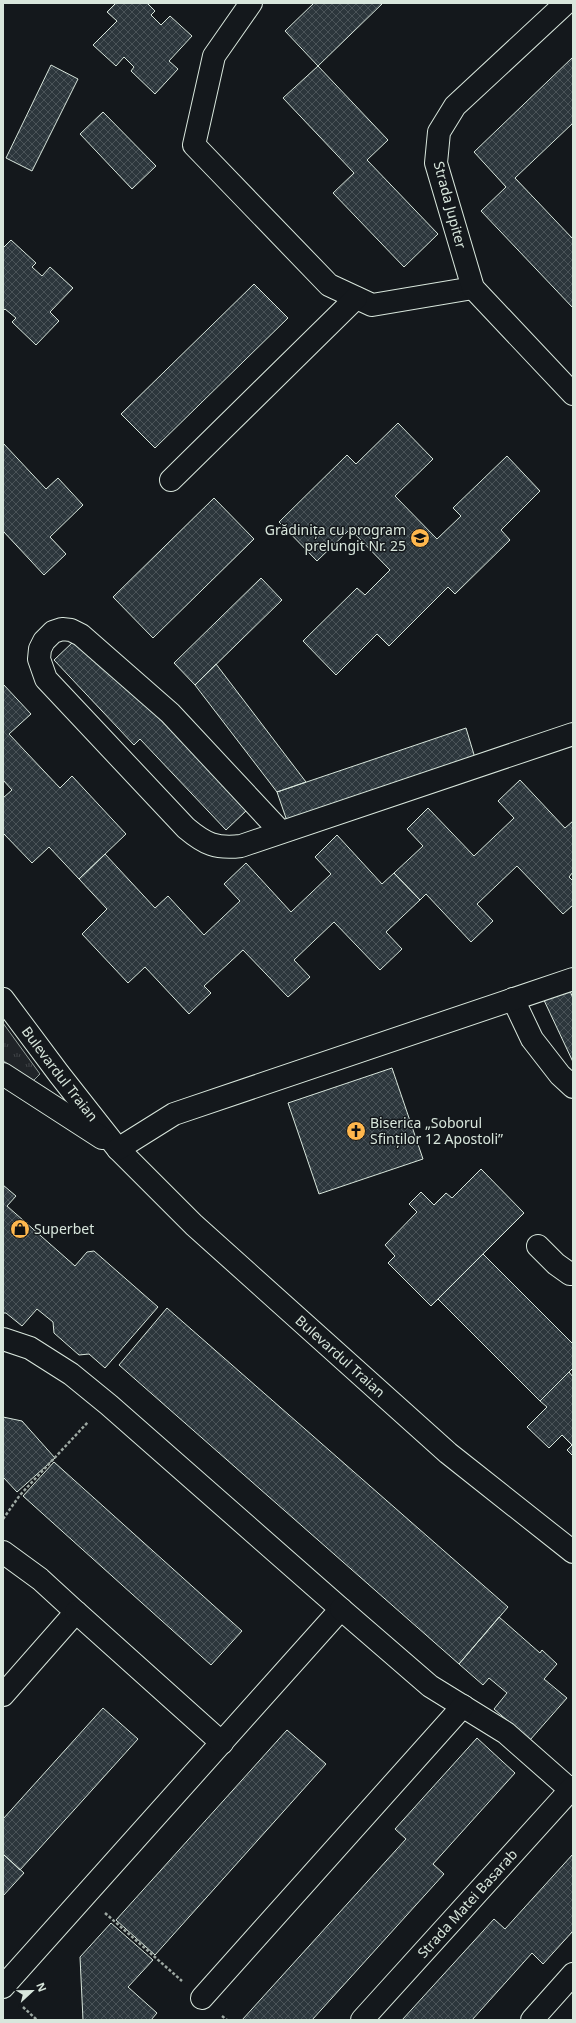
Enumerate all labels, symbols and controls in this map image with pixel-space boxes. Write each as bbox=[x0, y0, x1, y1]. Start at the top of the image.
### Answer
street label: Strada Jupiter bbox=[430, 159, 471, 251]
place label: Grădinița cu program prelungit Nr. 25 bbox=[265, 520, 406, 555]
school or university icon: Grădinița cu program prelungit Nr. 25 bbox=[409, 527, 431, 549]
street label: Bulevardul Traian bbox=[18, 1022, 103, 1125]
place label: Biserica „Soborul Sfinților 12 Apostoli” bbox=[370, 1113, 503, 1148]
church icon: Biserica „Soborul Sfinților 12 Apostoli” bbox=[345, 1120, 367, 1142]
shop icon: Superbet bbox=[9, 1218, 31, 1240]
place label: Superbet bbox=[34, 1219, 94, 1238]
street label: Bulevardul Traian bbox=[292, 1311, 390, 1401]
street label: Strada Matei Basarab bbox=[413, 1845, 521, 1962]
north arrow bbox=[12, 1971, 52, 2011]
text: N bbox=[33, 1980, 50, 1994]

